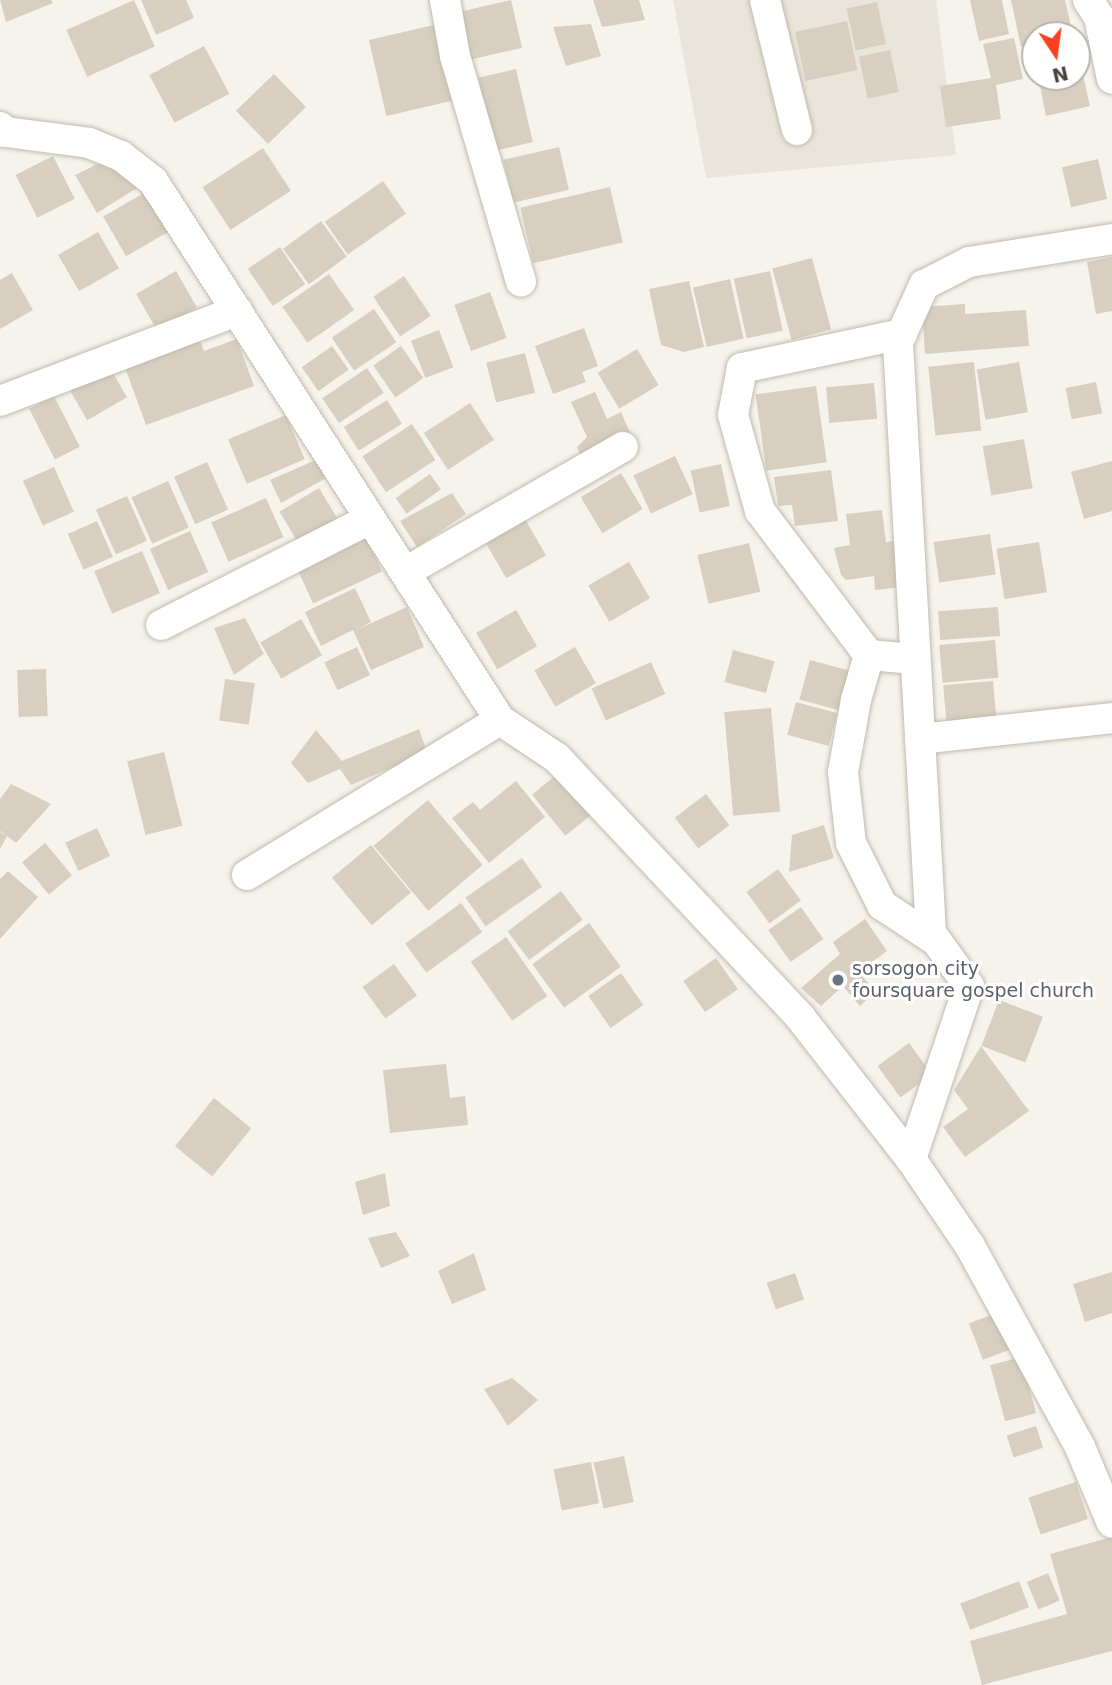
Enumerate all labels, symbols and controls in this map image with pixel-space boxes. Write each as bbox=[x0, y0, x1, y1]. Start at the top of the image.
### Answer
north arrow bbox=[1021, 21, 1091, 91]
text: N bbox=[1050, 62, 1070, 87]
place label: sorsogon city foursquare gospel church bbox=[852, 958, 1094, 1002]
marker: sorsogon city foursquare gospel church bbox=[830, 972, 846, 988]

